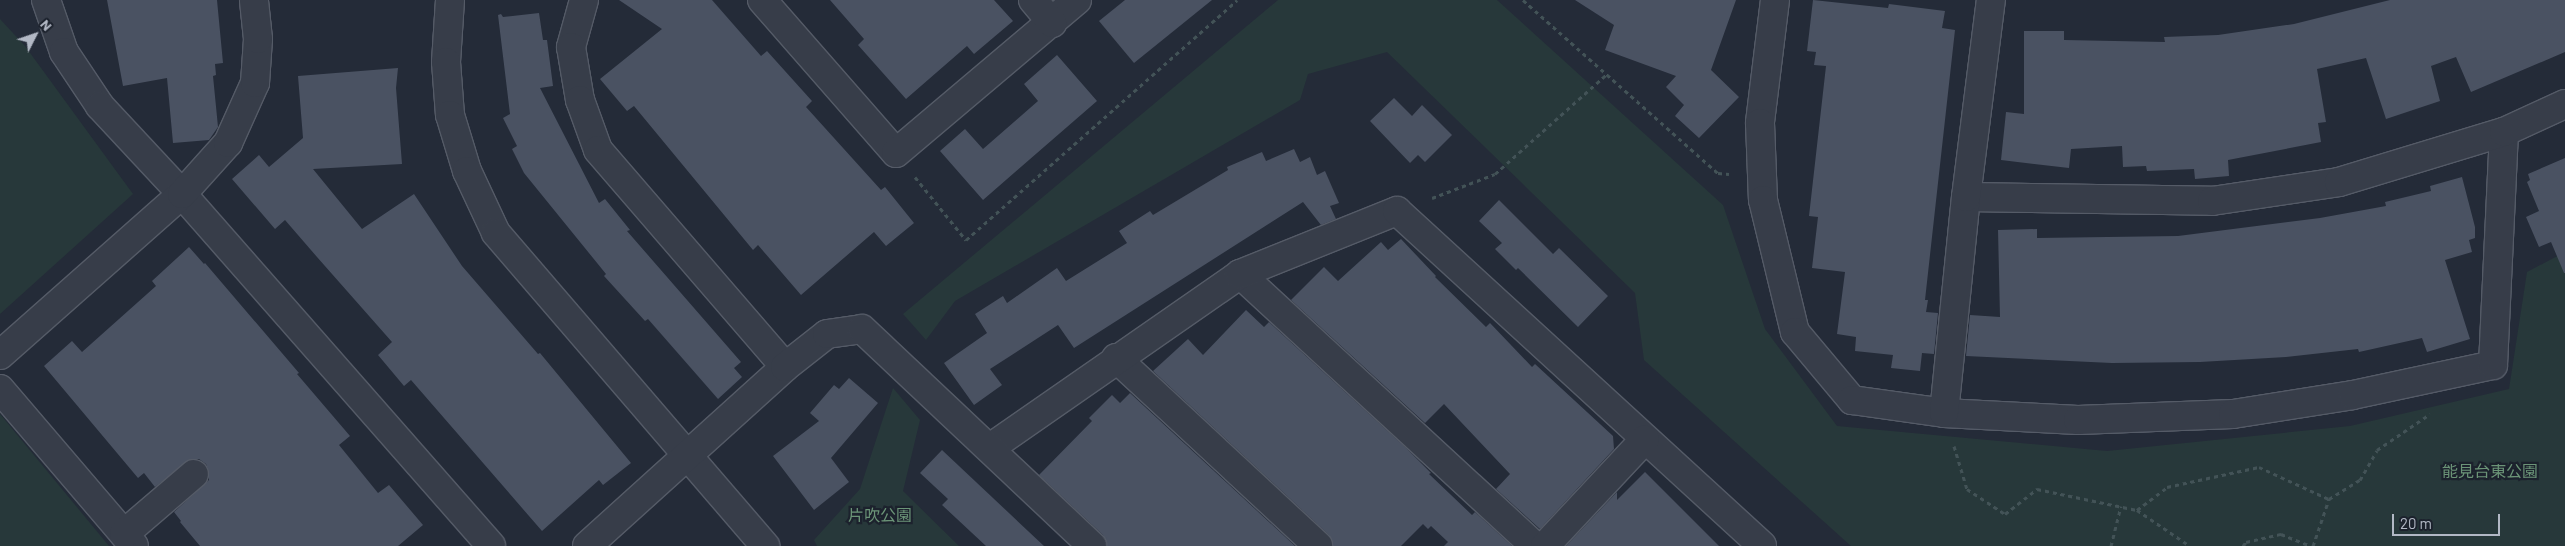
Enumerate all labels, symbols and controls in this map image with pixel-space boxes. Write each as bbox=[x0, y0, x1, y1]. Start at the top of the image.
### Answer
north arrow bbox=[10, 10, 60, 60]
text: N bbox=[37, 16, 56, 34]
park label: 能見台東公園 bbox=[2442, 461, 2538, 481]
scale bar bbox=[2395, 504, 2502, 536]
park label: 片吹公園 bbox=[848, 505, 912, 525]
text: 20 m bbox=[2400, 514, 2432, 532]

